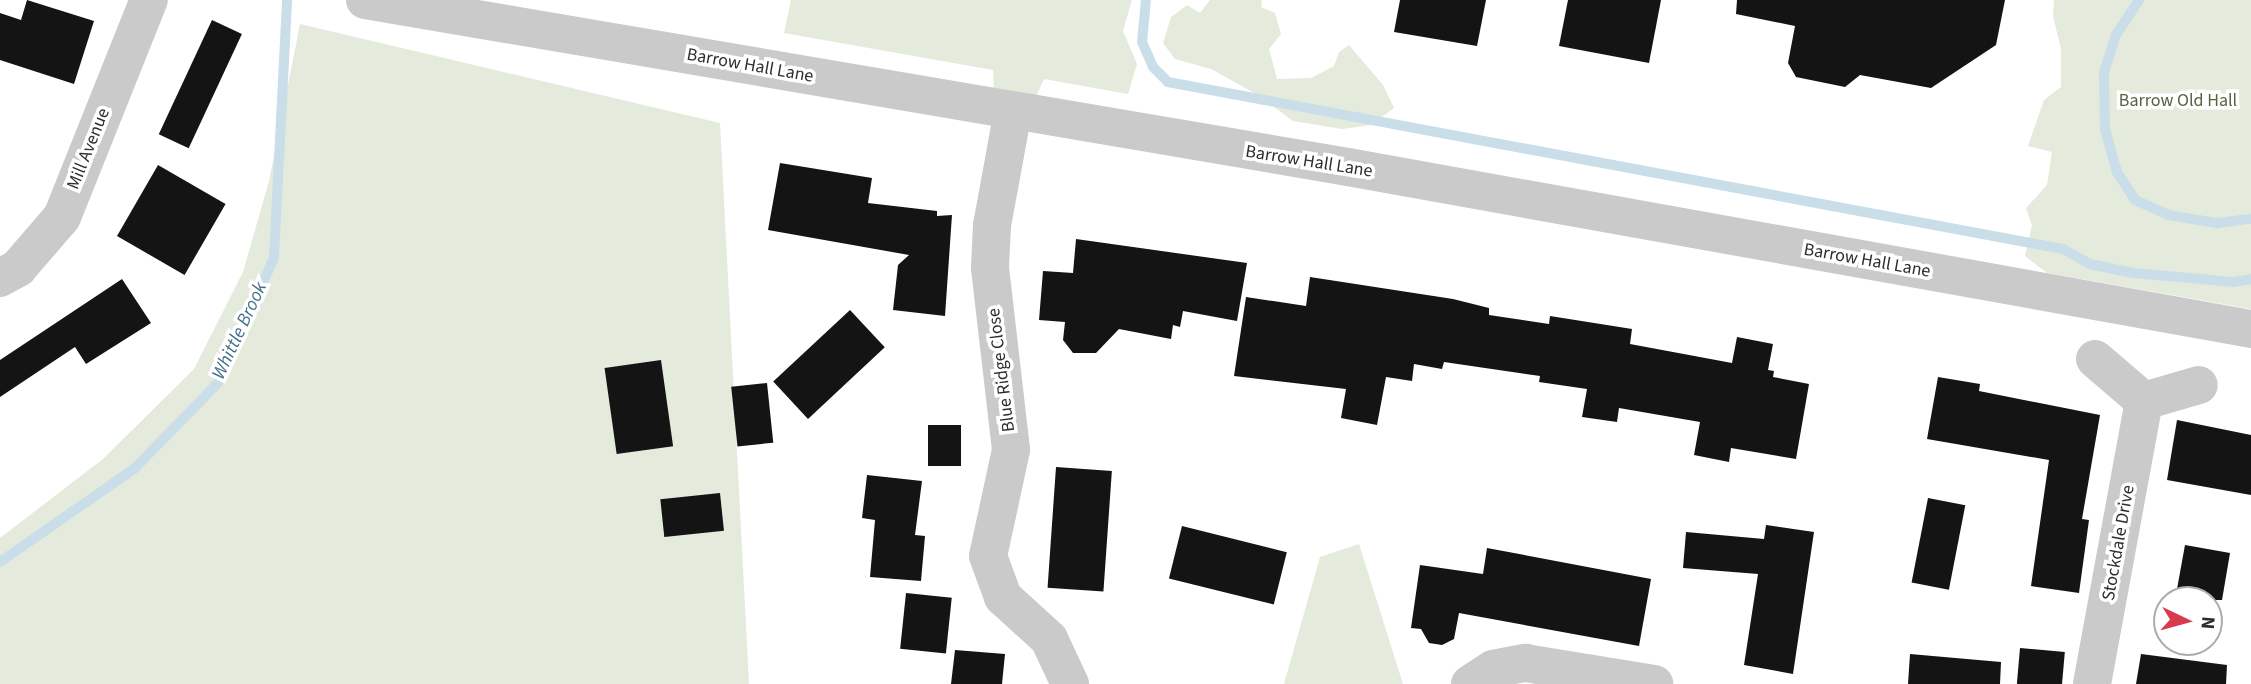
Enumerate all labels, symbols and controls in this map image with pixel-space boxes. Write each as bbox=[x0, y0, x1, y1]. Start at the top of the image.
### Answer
street label: Barrow Hall Lane bbox=[685, 44, 815, 88]
park label: Barrow Old Hall bbox=[2119, 90, 2237, 112]
street label: Mill Avenue bbox=[63, 105, 115, 193]
street label: Barrow Hall Lane bbox=[1244, 141, 1374, 183]
street label: Barrow Hall Lane bbox=[1802, 239, 1932, 283]
water label: Whittle Brook bbox=[208, 279, 272, 383]
street label: Blue Ridge Close bbox=[984, 307, 1020, 433]
street label: Stockdale Drive bbox=[2098, 484, 2140, 602]
north arrow bbox=[2153, 586, 2223, 656]
text: N bbox=[2193, 615, 2221, 630]

